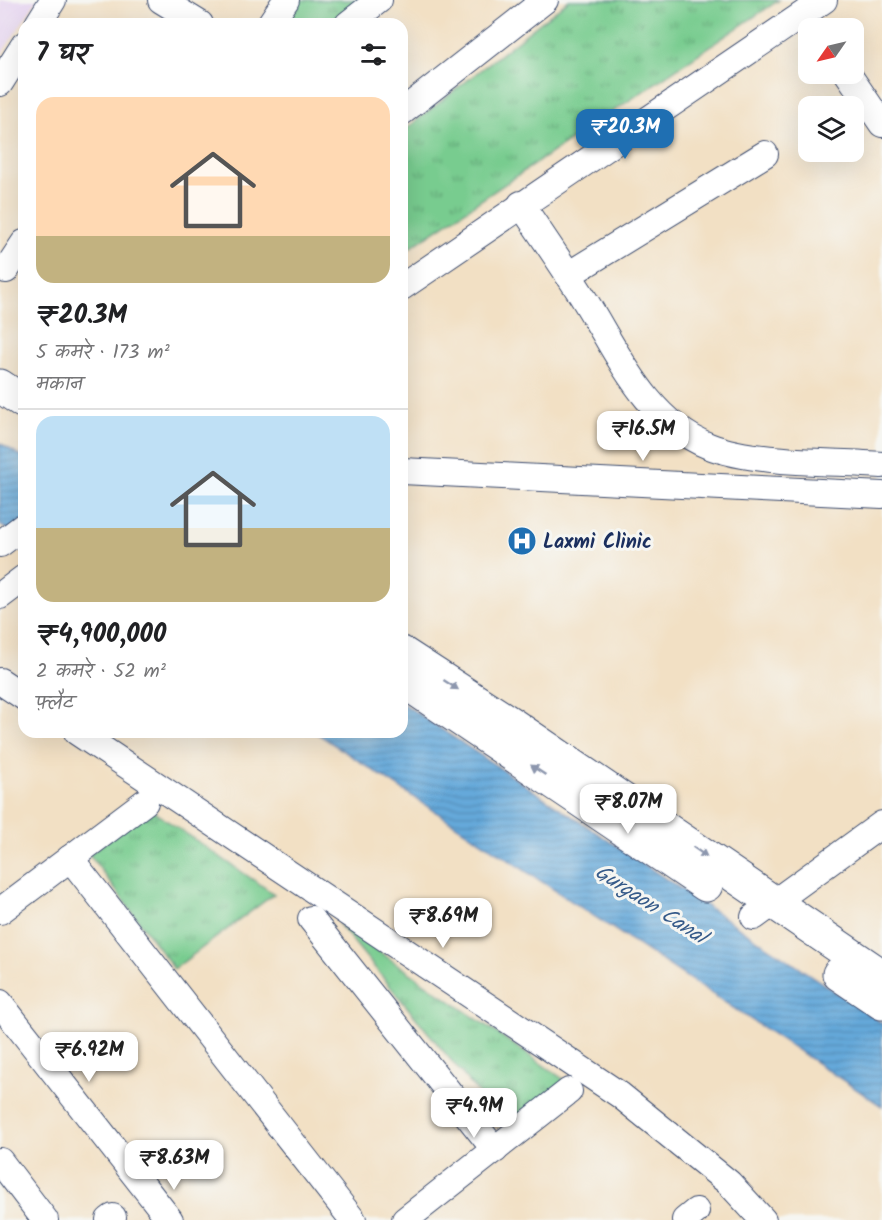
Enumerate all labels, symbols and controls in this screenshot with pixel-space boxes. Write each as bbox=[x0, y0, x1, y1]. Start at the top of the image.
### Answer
north arrow bbox=[798, 18, 864, 84]
map controls bbox=[798, 18, 864, 162]
text: 7 घर bbox=[36, 33, 89, 75]
icon: filters bbox=[357, 38, 390, 71]
button: layers bbox=[798, 96, 864, 162]
pin: ₹20.3M bbox=[576, 109, 674, 160]
text: ₹20.3M bbox=[590, 112, 660, 144]
icon: home bbox=[159, 136, 267, 244]
text: ₹20.3M bbox=[36, 295, 127, 337]
text: 5 कमरे · 173 m² bbox=[36, 337, 170, 369]
text: मकान bbox=[36, 369, 83, 401]
pin: ₹16.5M bbox=[594, 411, 692, 462]
text: ₹16.5M bbox=[611, 414, 675, 446]
icon: home bbox=[159, 455, 267, 563]
hospital icon: Laxmi Clinic bbox=[506, 525, 538, 557]
place label: Laxmi Clinic bbox=[543, 527, 652, 559]
text: ₹4,900,000 bbox=[36, 614, 166, 656]
text: 2 कमरे · 52 m² bbox=[36, 656, 166, 688]
one-way arrow bbox=[443, 679, 459, 690]
text: फ़्लैट bbox=[36, 688, 74, 720]
one-way arrow bbox=[530, 764, 546, 776]
pin: ₹8.07M bbox=[579, 784, 677, 835]
text: ₹8.07M bbox=[594, 787, 662, 819]
one-way arrow bbox=[691, 847, 708, 858]
water label: Gurgaon Canal bbox=[588, 857, 716, 956]
pin: ₹8.69M bbox=[394, 898, 492, 949]
text: ₹8.69M bbox=[408, 901, 478, 933]
pin: ₹6.92M bbox=[40, 1032, 138, 1083]
text: ₹6.92M bbox=[54, 1035, 124, 1067]
pin: ₹4.9M bbox=[432, 1088, 516, 1139]
text: ₹4.9M bbox=[445, 1091, 503, 1123]
pin: ₹8.63M bbox=[125, 1140, 223, 1191]
text: ₹8.63M bbox=[139, 1143, 209, 1175]

